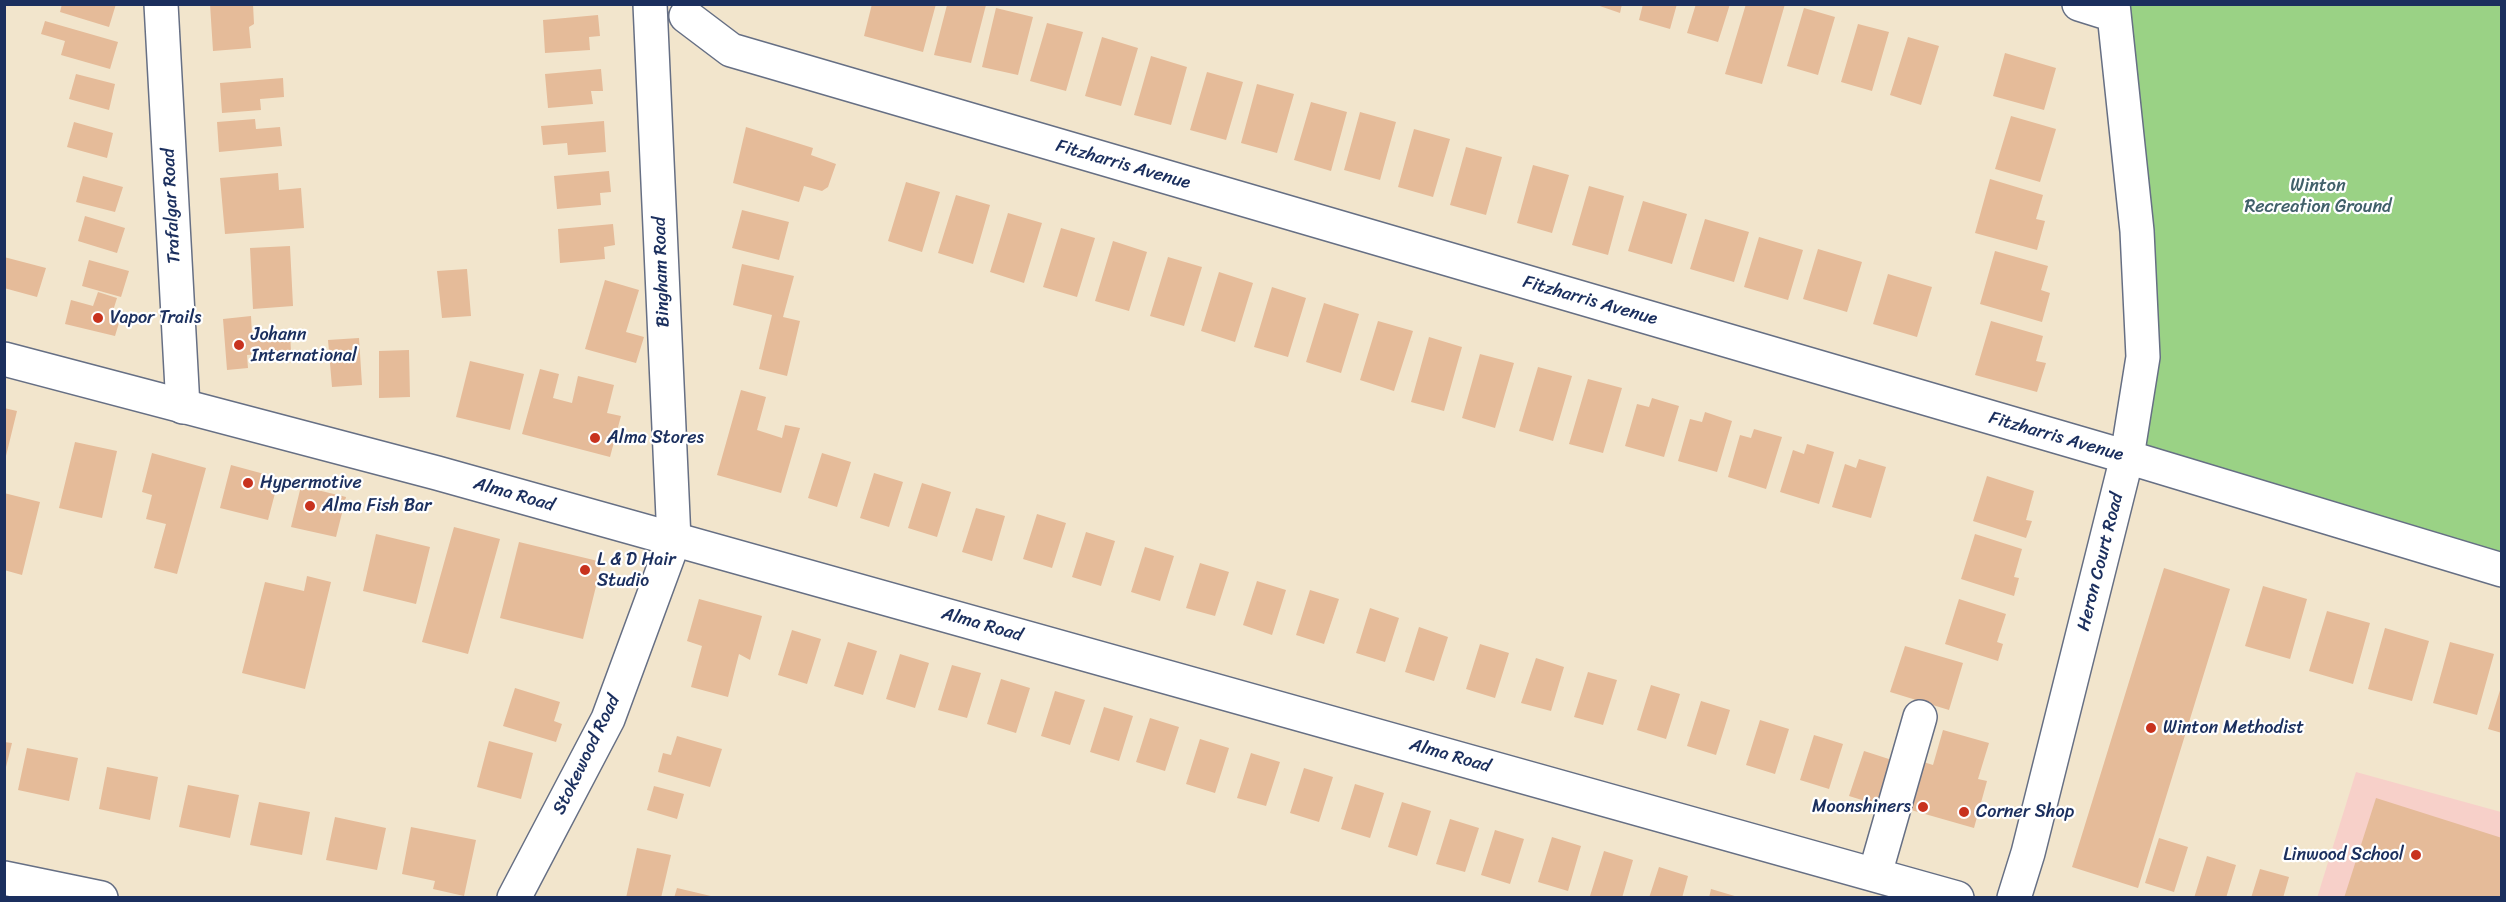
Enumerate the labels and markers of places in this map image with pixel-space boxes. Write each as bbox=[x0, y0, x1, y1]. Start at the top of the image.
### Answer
place label: Vapor Trails bbox=[110, 307, 201, 329]
marker: Vapor Trails bbox=[91, 311, 105, 325]
place label: Johann International bbox=[251, 324, 357, 366]
marker: Johann International bbox=[232, 338, 246, 352]
place label: Alma Stores bbox=[607, 427, 704, 449]
marker: Alma Stores bbox=[588, 431, 602, 445]
place label: Hypermotive bbox=[260, 472, 362, 494]
marker: Hypermotive bbox=[241, 476, 255, 490]
place label: Alma Fish Bar bbox=[322, 495, 431, 517]
marker: Alma Fish Bar bbox=[303, 499, 317, 513]
place label: L & D Hair Studio bbox=[597, 549, 676, 592]
marker: L & D Hair Studio bbox=[578, 563, 592, 577]
place label: Winton Methodist bbox=[2163, 717, 2304, 739]
marker: Winton Methodist bbox=[2144, 721, 2158, 735]
place label: Moonshiners bbox=[1812, 796, 1911, 818]
marker: Moonshiners bbox=[1916, 800, 1930, 814]
place label: Corner Shop bbox=[1976, 801, 2074, 823]
marker: Corner Shop bbox=[1957, 805, 1971, 819]
place label: Linwood School bbox=[2283, 844, 2404, 866]
marker: Linwood School bbox=[2409, 848, 2423, 862]

